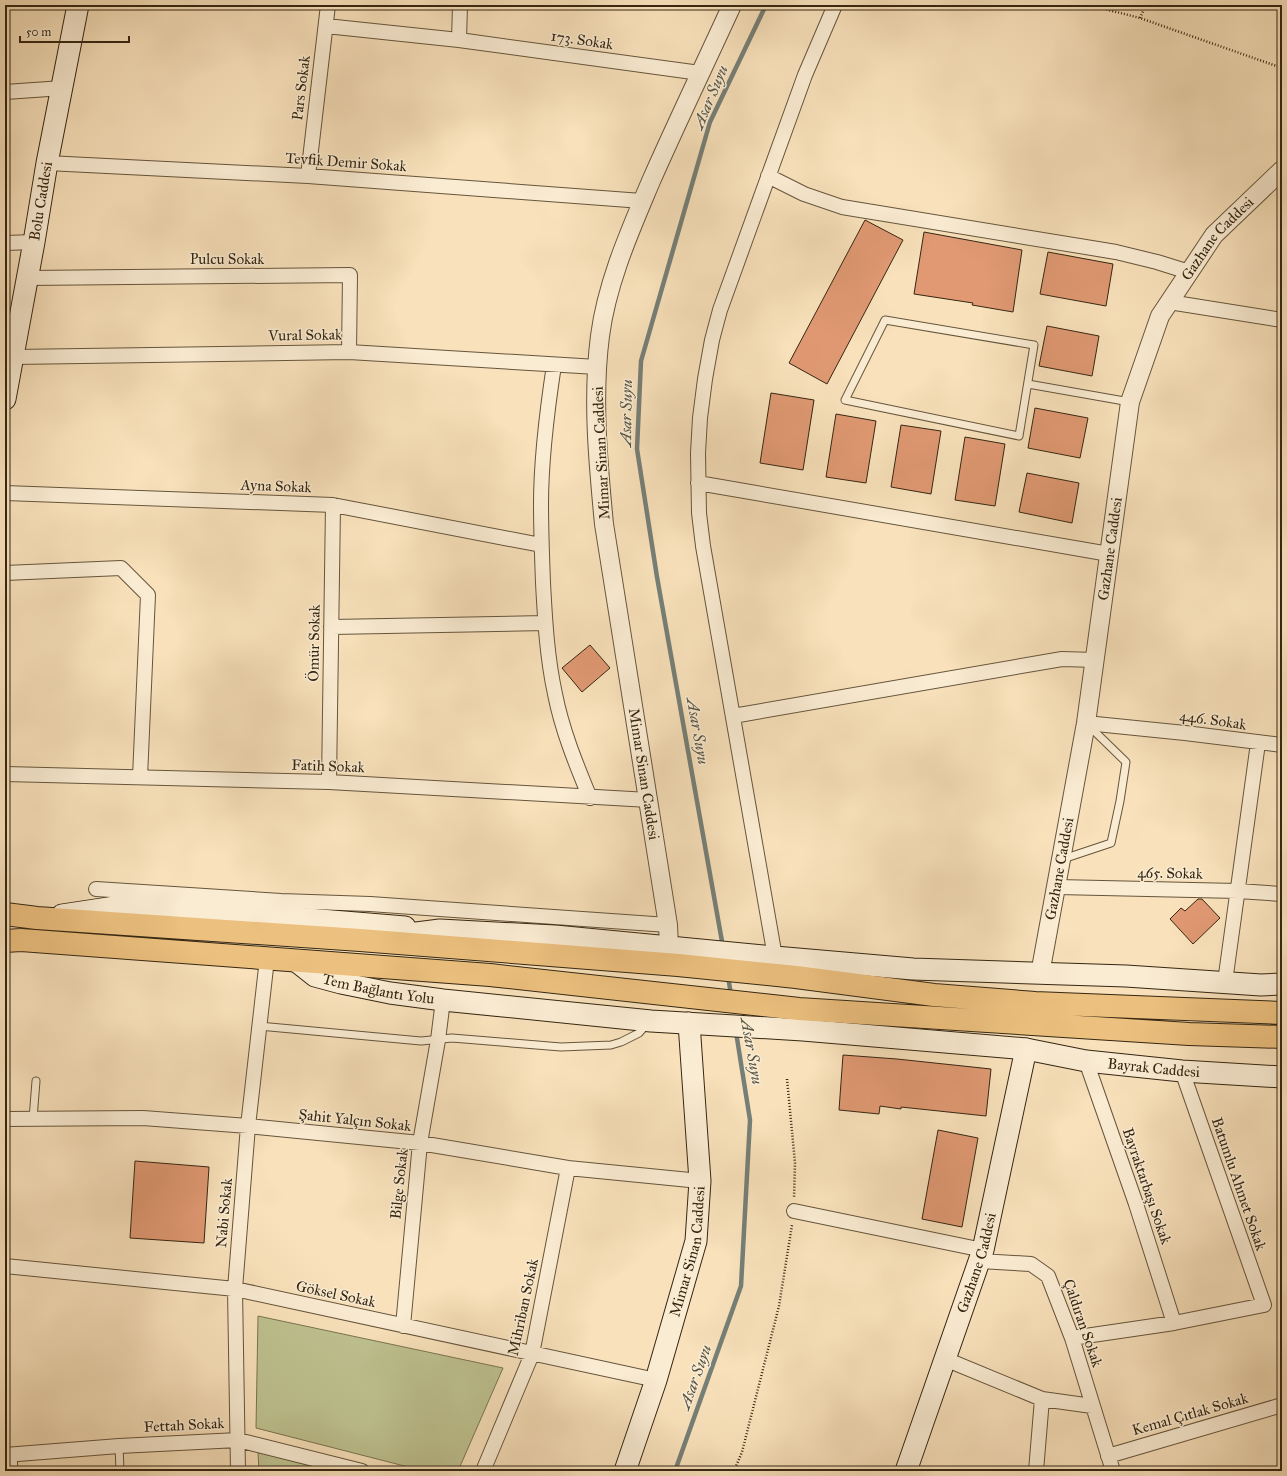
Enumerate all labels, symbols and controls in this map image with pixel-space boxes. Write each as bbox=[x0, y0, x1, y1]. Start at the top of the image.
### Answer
scale bar bbox=[20, 18, 129, 44]
text: 50 m bbox=[26, 25, 51, 39]
street label: 173. Sokak bbox=[550, 27, 614, 53]
street label: Pars Sokak bbox=[288, 54, 314, 122]
water label: Asar Suyu bbox=[687, 62, 732, 134]
street label: Tevfik Demir Sokak bbox=[285, 149, 407, 175]
street label: Bolu Caddesi bbox=[25, 160, 56, 242]
street label: Gazhane Caddesi bbox=[1177, 193, 1257, 284]
street label: Pulcu Sokak bbox=[190, 250, 264, 268]
street label: Vural Sokak bbox=[267, 325, 342, 345]
water label: Asar Suyu bbox=[616, 379, 636, 449]
street label: Mimar Sinan Caddesi bbox=[589, 386, 613, 520]
street label: Ayna Sokak bbox=[239, 476, 312, 496]
street label: Gazhane Caddesi bbox=[1094, 496, 1126, 602]
street label: Ömür Sokak bbox=[303, 604, 324, 682]
water label: Asar Suyu bbox=[682, 694, 713, 766]
street label: 446. Sokak bbox=[1178, 706, 1248, 734]
street label: Mimar Sinan Caddesi bbox=[625, 707, 663, 841]
street label: Fatih Sokak bbox=[291, 756, 365, 776]
street label: Gazhane Caddesi bbox=[1041, 816, 1078, 922]
street label: 465. Sokak bbox=[1137, 863, 1203, 883]
street label: Tem Bağlantı Yolu bbox=[320, 969, 435, 1008]
water label: Asar Suyu bbox=[736, 1014, 767, 1086]
street label: Bayrak Caddesi bbox=[1107, 1054, 1200, 1081]
street label: Şahit Yalçın Sokak bbox=[298, 1105, 412, 1135]
street label: Batumlu Ahmet Sokak bbox=[1208, 1115, 1270, 1253]
street label: Bayraktarbaşı Sokak bbox=[1119, 1125, 1175, 1247]
street label: Bilge Sokak bbox=[386, 1148, 412, 1220]
street label: Nabi Sokak bbox=[212, 1177, 236, 1249]
street label: Mimar Sinan Caddesi bbox=[666, 1186, 709, 1319]
street label: Gazhane Caddesi bbox=[953, 1211, 1000, 1315]
street label: Mihriban Sokak bbox=[504, 1257, 542, 1357]
street label: Göksel Sokak bbox=[295, 1277, 378, 1311]
street label: Çaldıran Sokak bbox=[1060, 1277, 1106, 1369]
water label: Asar Suyu bbox=[674, 1342, 715, 1414]
street label: Kemal Çıtlak Sokak bbox=[1130, 1389, 1250, 1439]
street label: Fettah Sokak bbox=[143, 1414, 225, 1436]

